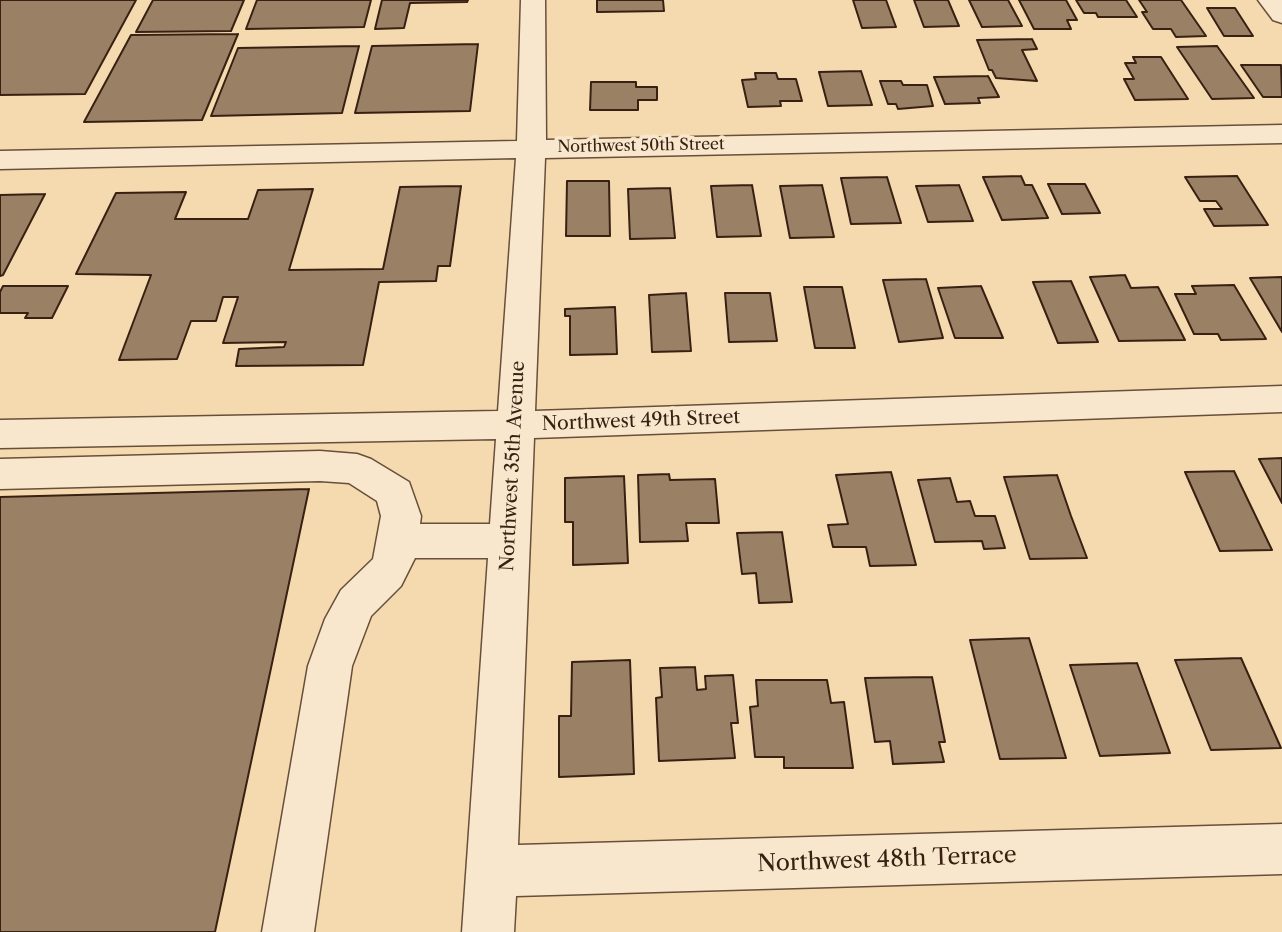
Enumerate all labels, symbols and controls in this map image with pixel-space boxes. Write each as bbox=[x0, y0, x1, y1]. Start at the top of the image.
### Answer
street label: Northwest 50th Street bbox=[557, 135, 725, 157]
street label: Northwest 35th Avenue bbox=[496, 360, 530, 572]
street label: Northwest 49th Street bbox=[541, 406, 741, 436]
street label: Northwest 48th Terrace bbox=[757, 842, 1017, 878]

